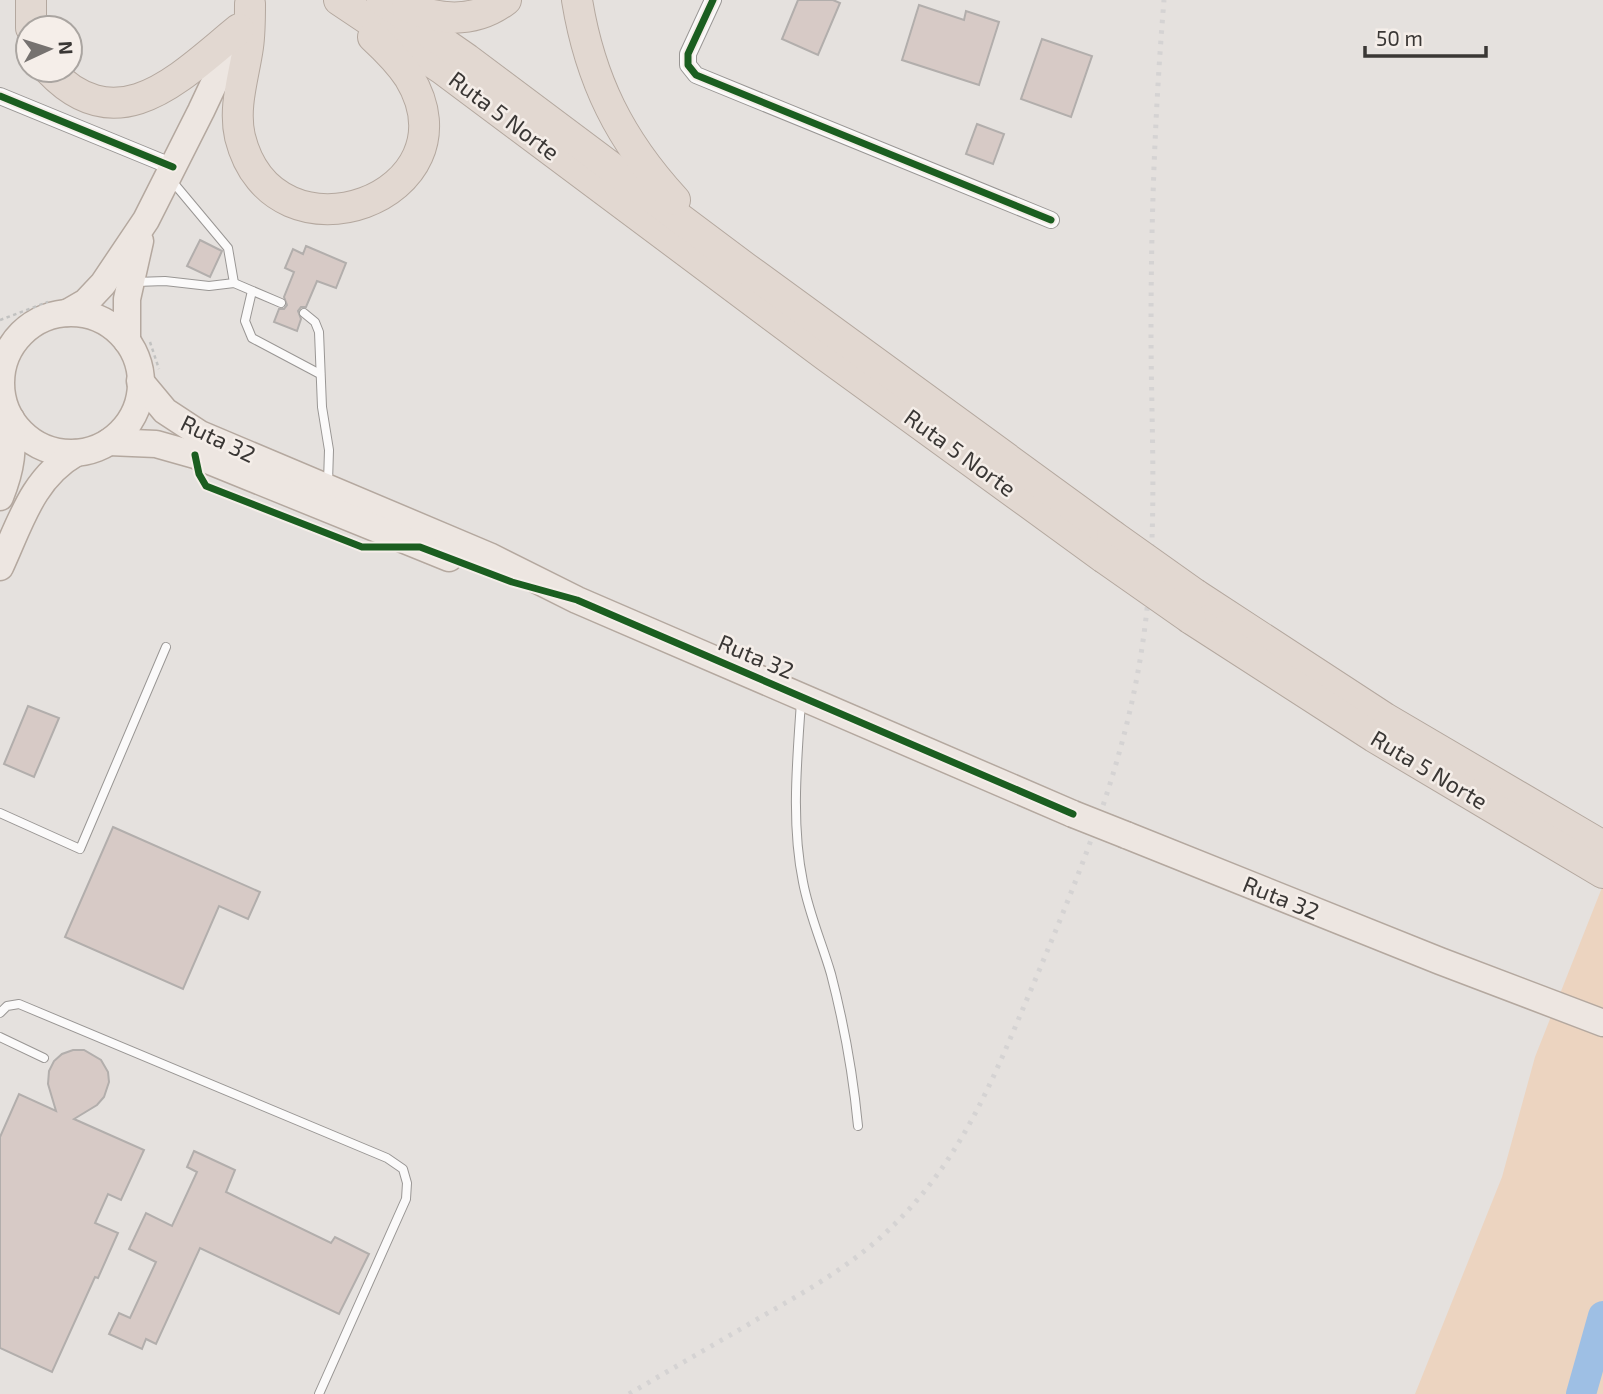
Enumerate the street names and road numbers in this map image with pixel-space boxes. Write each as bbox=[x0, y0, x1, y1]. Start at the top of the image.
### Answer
street label: Ruta 5 Norte bbox=[444, 65, 565, 166]
street label: Ruta 5 Norte bbox=[899, 402, 1022, 502]
street label: Ruta 32 bbox=[177, 408, 260, 468]
street label: Ruta 32 bbox=[714, 628, 798, 685]
street label: Ruta 5 Norte bbox=[1366, 723, 1493, 815]
street label: Ruta 32 bbox=[1239, 869, 1324, 925]

